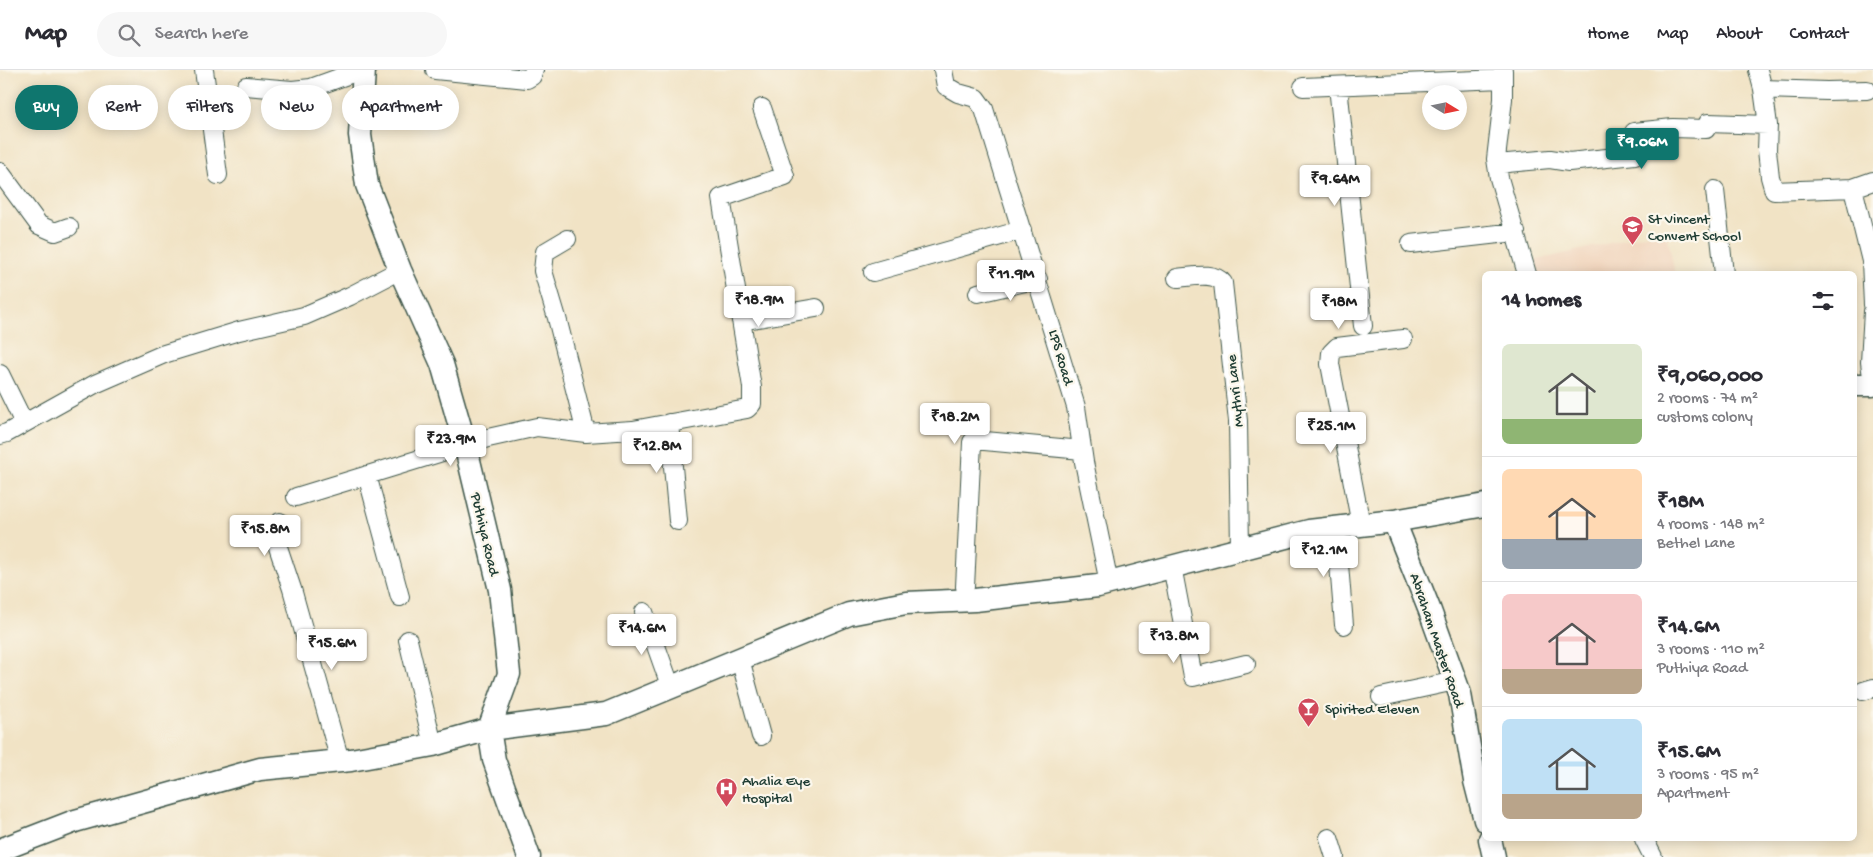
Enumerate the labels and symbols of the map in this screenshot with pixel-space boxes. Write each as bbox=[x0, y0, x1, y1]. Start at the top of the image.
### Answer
north arrow bbox=[1422, 85, 1468, 130]
pin: ₹9.06M bbox=[1601, 128, 1683, 170]
pin: ₹9.64M bbox=[1294, 164, 1376, 207]
place label: St Vincent Convent School bbox=[1648, 211, 1741, 246]
school or university icon: St Vincent Convent School bbox=[1620, 215, 1644, 246]
pin: ₹11.9M bbox=[970, 260, 1052, 302]
pin: ₹18.9M bbox=[718, 286, 800, 328]
pin: ₹18M bbox=[1309, 288, 1369, 330]
street label: LPS Road bbox=[1044, 328, 1077, 389]
street label: Mythri Lane bbox=[1223, 353, 1249, 428]
pin: ₹18.2M bbox=[914, 402, 996, 445]
pin: ₹25.1M bbox=[1290, 412, 1372, 454]
pin: ₹23.9M bbox=[410, 424, 492, 467]
pin: ₹12.8M bbox=[616, 432, 698, 474]
street label: Puthiya Road bbox=[466, 490, 503, 579]
pin: ₹15.8M bbox=[224, 514, 306, 557]
pin: ₹12.1M bbox=[1283, 536, 1365, 578]
street label: Abraham Master Road bbox=[1405, 571, 1468, 711]
pin: ₹14.6M bbox=[601, 614, 683, 656]
pin: ₹13.8M bbox=[1133, 622, 1215, 664]
pin: ₹15.6M bbox=[291, 628, 373, 671]
bar icon: Spirited Eleven bbox=[1297, 696, 1321, 727]
place label: Spirited Eleven bbox=[1325, 701, 1419, 719]
place label: Ahalia Eye Hospital bbox=[742, 773, 810, 808]
hospital icon: Ahalia Eye Hospital bbox=[714, 777, 738, 808]

